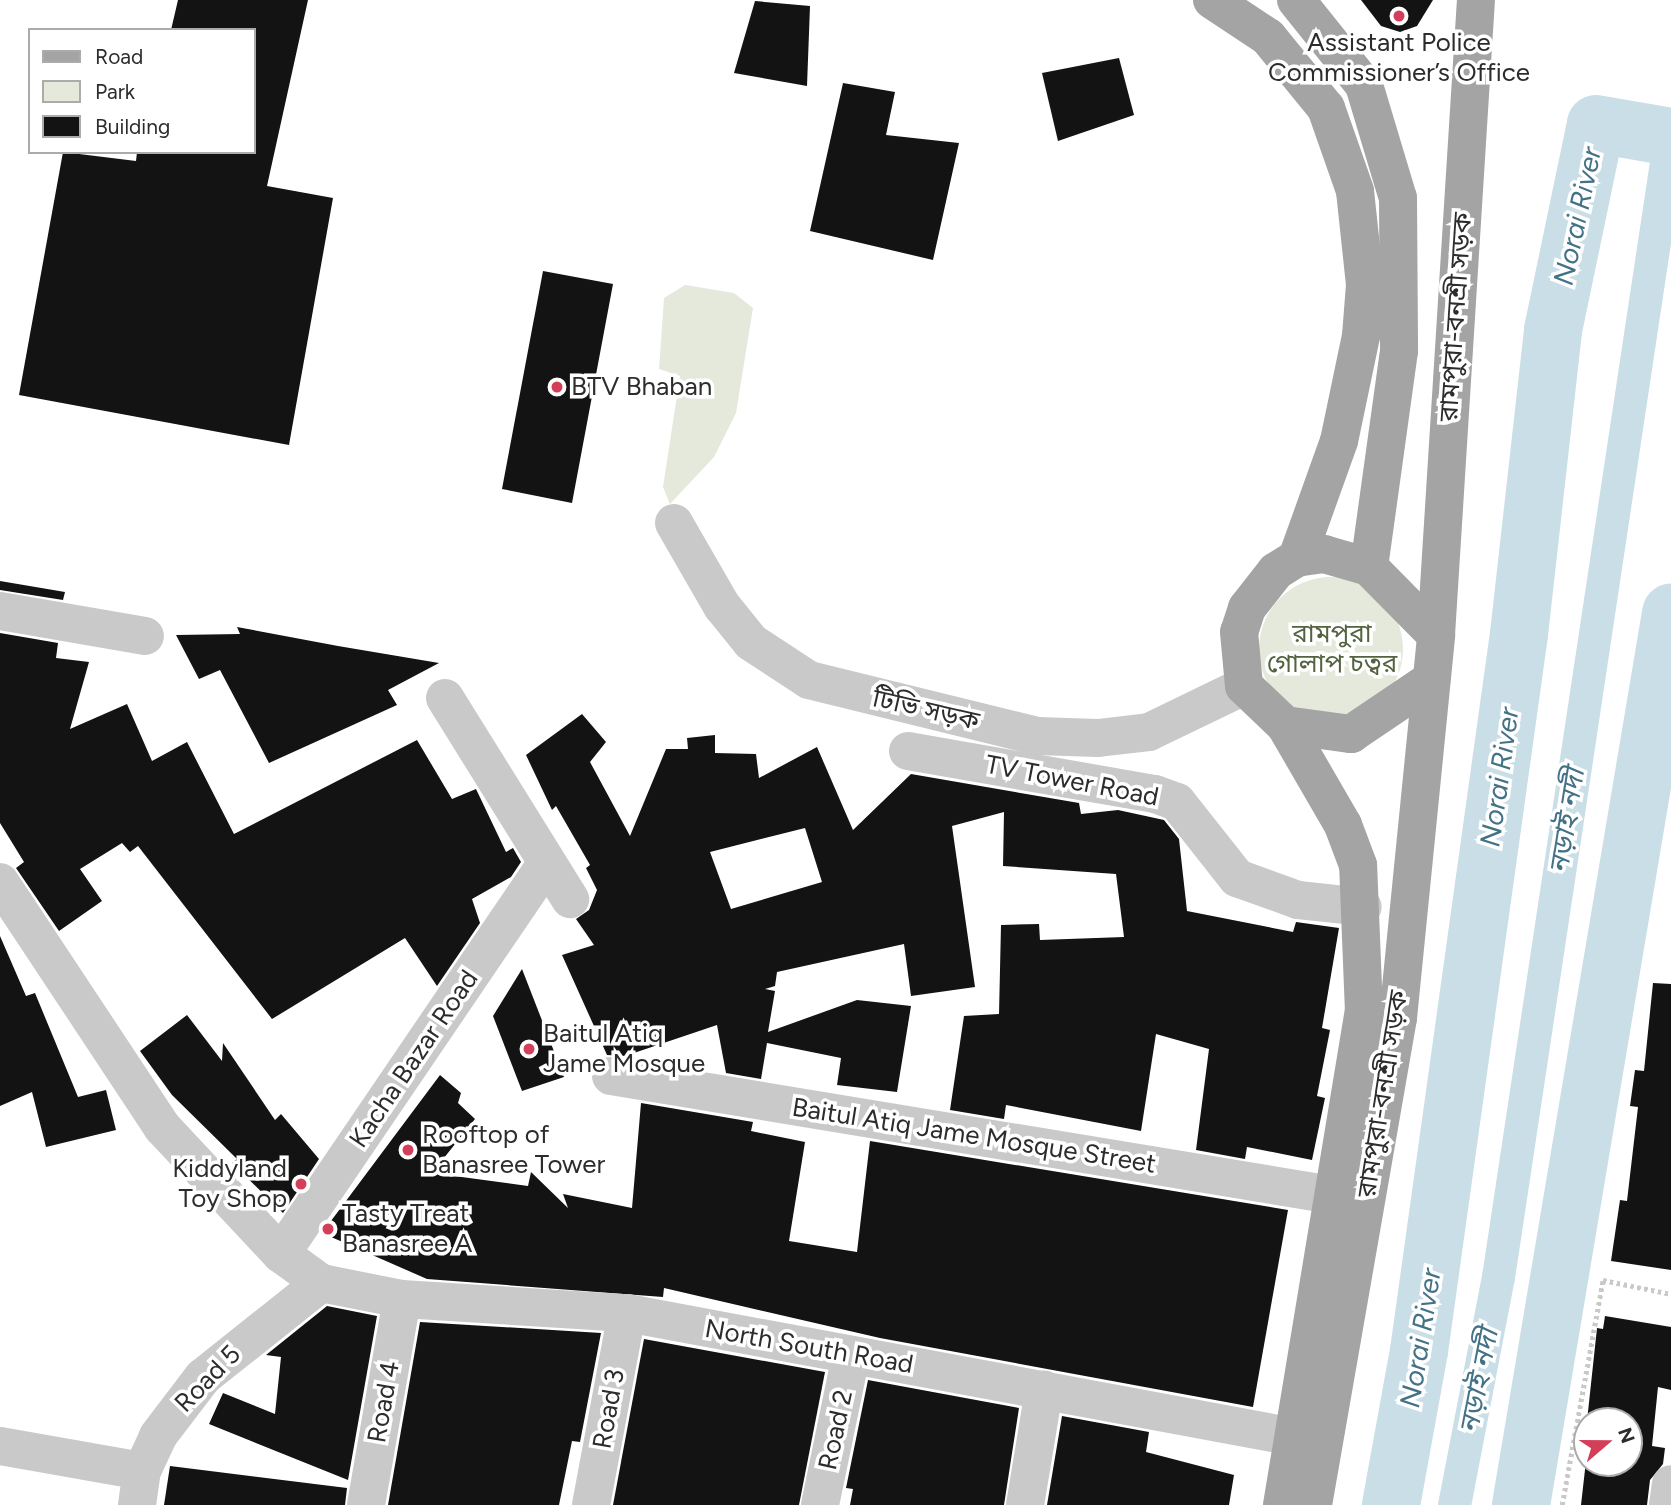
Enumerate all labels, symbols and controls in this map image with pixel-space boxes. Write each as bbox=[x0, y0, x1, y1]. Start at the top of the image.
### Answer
marker: Assistant Police Commissioner’s Office bbox=[1391, 8, 1407, 24]
place label: Assistant Police Commissioner’s Office bbox=[1268, 27, 1530, 88]
legend bbox=[28, 28, 256, 154]
text: Road bbox=[95, 44, 143, 69]
text: Park bbox=[95, 79, 135, 104]
text: Building bbox=[95, 114, 170, 139]
water label: Norai River bbox=[1546, 144, 1608, 288]
street label: রামপুরা-বনশ্রী সড়ক bbox=[1433, 212, 1479, 422]
place label: BTV Bhaban bbox=[571, 371, 712, 403]
marker: BTV Bhaban bbox=[549, 379, 565, 395]
park label: রামপুরা গোলাপ চত্বর bbox=[1267, 618, 1397, 680]
street label: টিভি সড়ক bbox=[870, 683, 982, 737]
water label: Norai River bbox=[1473, 705, 1525, 849]
street label: TV Tower Road bbox=[983, 749, 1161, 813]
water label: নড়াই নদী bbox=[1541, 766, 1591, 876]
street label: Kacha Bazar Road bbox=[343, 964, 485, 1154]
street label: রামপুরা-বনশ্রী সড়ক bbox=[1351, 988, 1415, 1200]
place label: Baitul Atiq Jame Mosque bbox=[543, 1018, 705, 1080]
marker: Baitul Atiq Jame Mosque bbox=[521, 1041, 537, 1057]
street label: Baitul Atiq Jame Mosque Street bbox=[790, 1092, 1158, 1180]
place label: Rooftop of Banasree Tower bbox=[422, 1119, 605, 1180]
marker: Rooftop of Banasree Tower bbox=[400, 1142, 416, 1158]
place label: Kiddyland Toy Shop bbox=[172, 1153, 287, 1214]
marker: Kiddyland Toy Shop bbox=[293, 1176, 309, 1192]
place label: Tasty Treat Banasree A bbox=[342, 1198, 472, 1260]
marker: Tasty Treat Banasree A bbox=[320, 1221, 336, 1237]
water label: Norai River bbox=[1392, 1266, 1448, 1410]
street label: North South Road bbox=[702, 1313, 916, 1381]
water label: নড়াই নদী bbox=[1451, 1326, 1505, 1436]
street label: Road 5 bbox=[169, 1339, 247, 1419]
street label: Road 4 bbox=[361, 1359, 407, 1445]
street label: Road 3 bbox=[587, 1367, 631, 1451]
street label: Road 2 bbox=[812, 1387, 860, 1473]
north arrow bbox=[1573, 1407, 1643, 1477]
text: N bbox=[1613, 1424, 1640, 1446]

